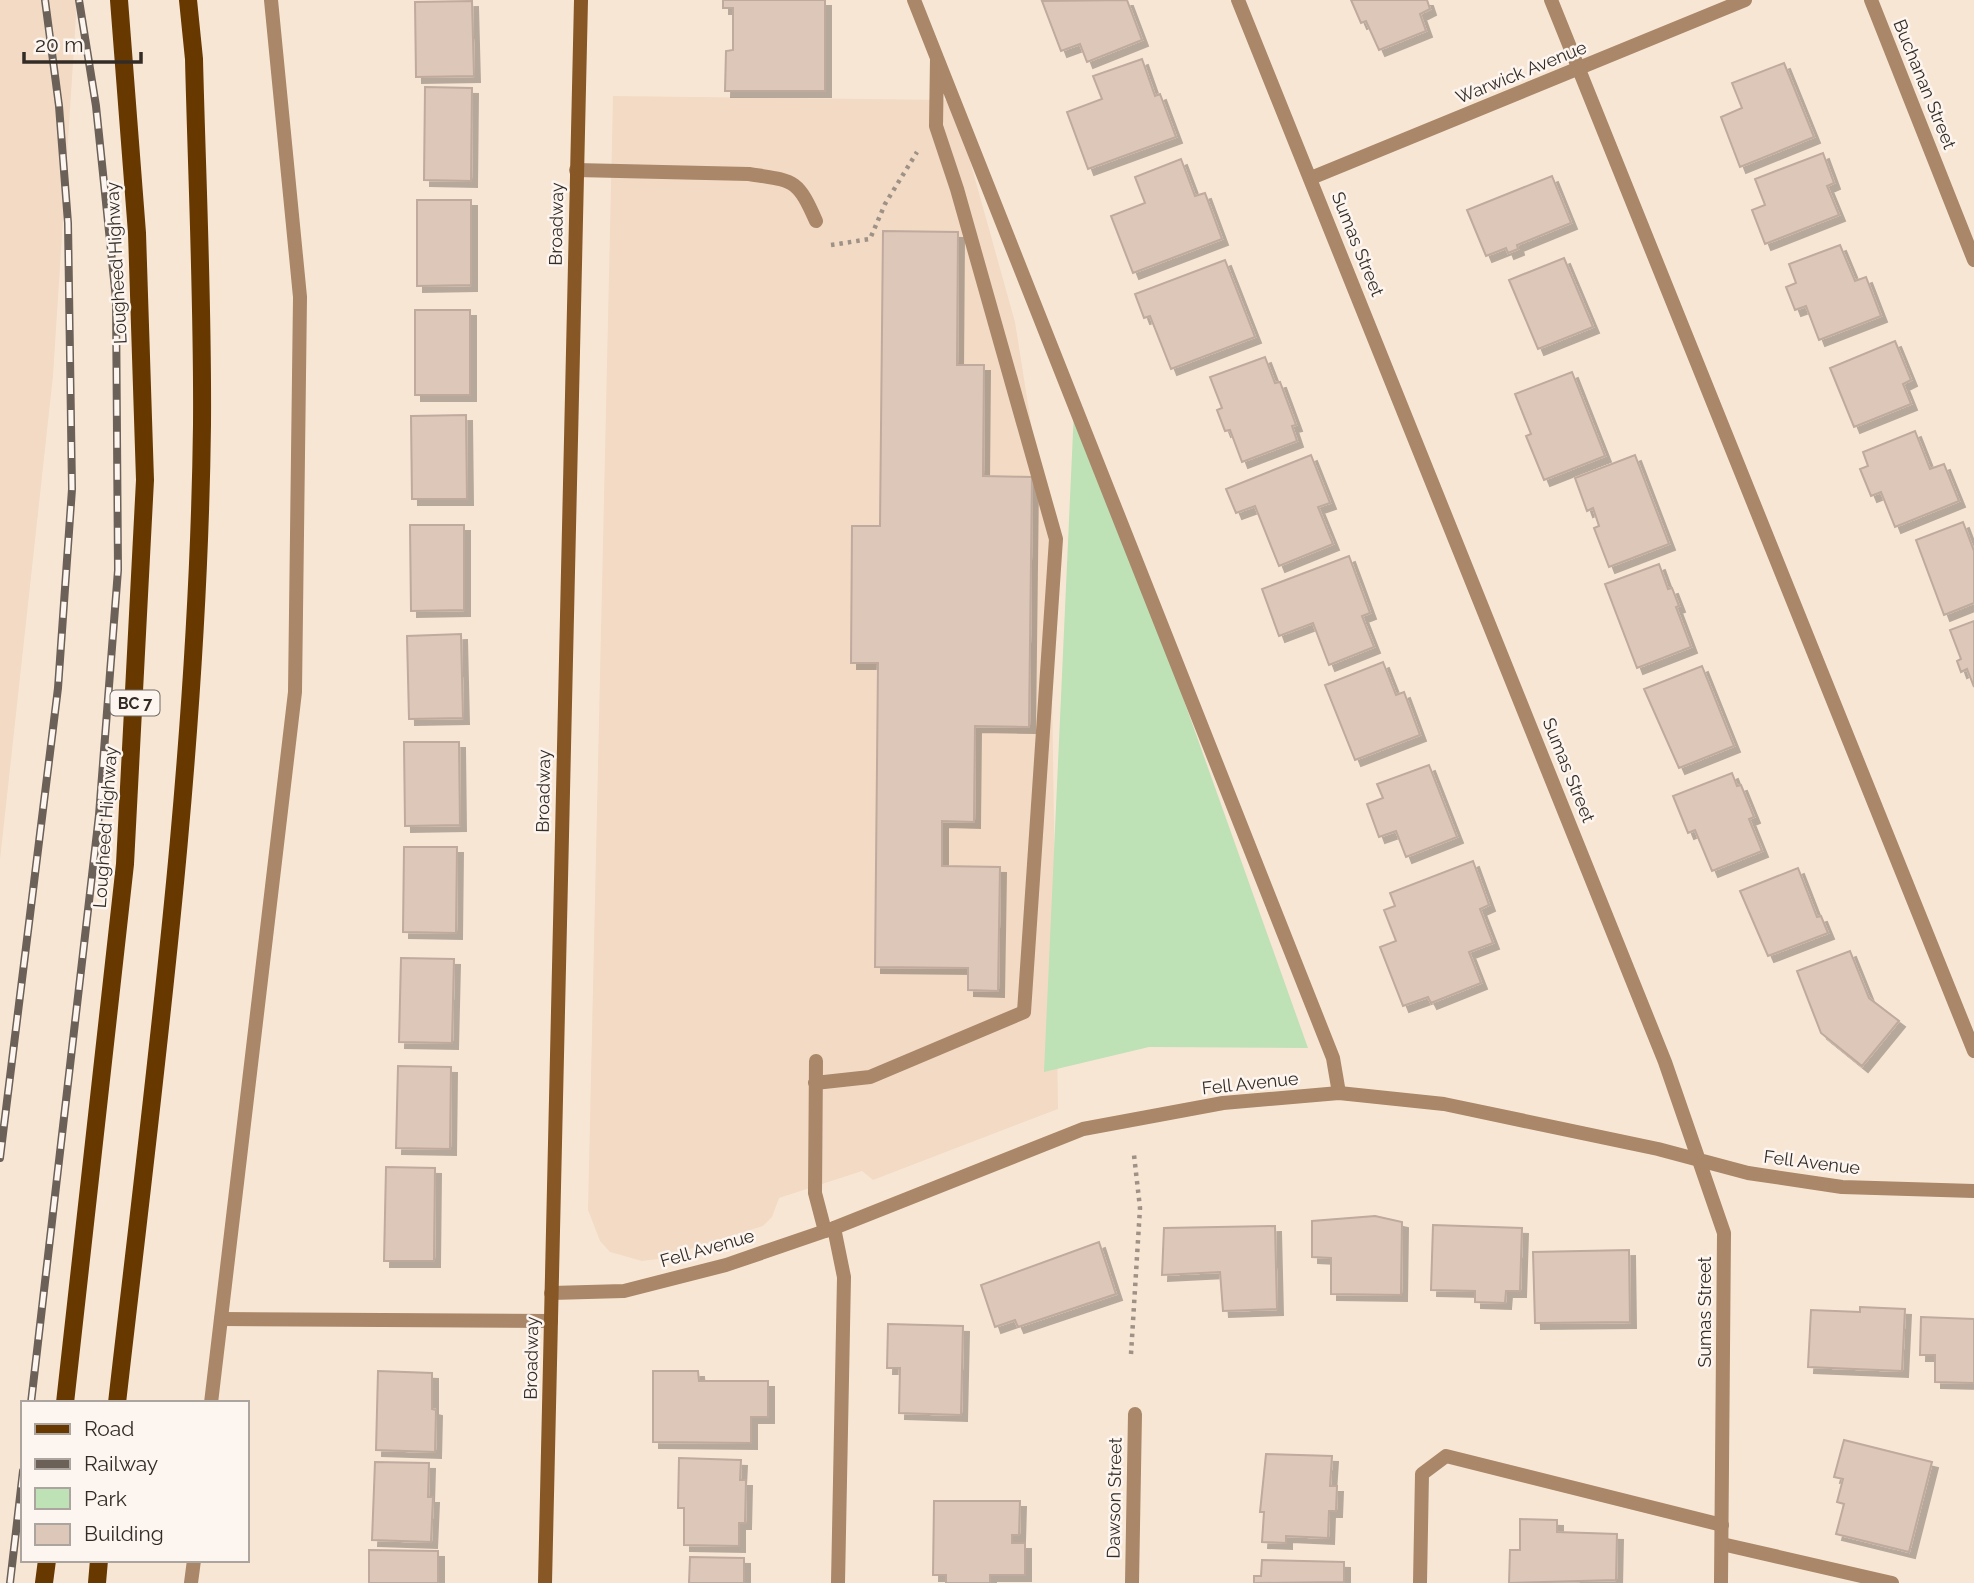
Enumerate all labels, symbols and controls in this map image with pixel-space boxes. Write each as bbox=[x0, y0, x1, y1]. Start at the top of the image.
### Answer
street label: Buchanan Street bbox=[1889, 16, 1961, 152]
scale bar bbox=[24, 21, 142, 65]
text: 20 m bbox=[35, 32, 83, 57]
street label: Warwick Avenue bbox=[1453, 36, 1590, 108]
street label: Lougheed Highway bbox=[101, 181, 131, 345]
street label: Broadway bbox=[545, 182, 567, 266]
street label: Sumas Street bbox=[1327, 189, 1389, 299]
road number: BC 7 bbox=[110, 690, 160, 716]
street label: Sumas Street bbox=[1538, 715, 1600, 825]
street label: Lougheed Highway bbox=[89, 745, 121, 909]
street label: Broadway bbox=[532, 749, 554, 833]
street label: Fell Avenue bbox=[1201, 1067, 1300, 1099]
street label: Fell Avenue bbox=[1763, 1146, 1862, 1178]
street label: Fell Avenue bbox=[657, 1224, 757, 1271]
street label: Sumas Street bbox=[1694, 1256, 1715, 1368]
street label: Broadway bbox=[520, 1316, 542, 1400]
legend bbox=[21, 1401, 248, 1562]
text: Road bbox=[84, 1416, 134, 1441]
street label: Dawson Street bbox=[1102, 1437, 1126, 1559]
text: Railway bbox=[84, 1451, 158, 1476]
text: Park bbox=[84, 1486, 127, 1511]
text: Building bbox=[84, 1521, 164, 1546]

